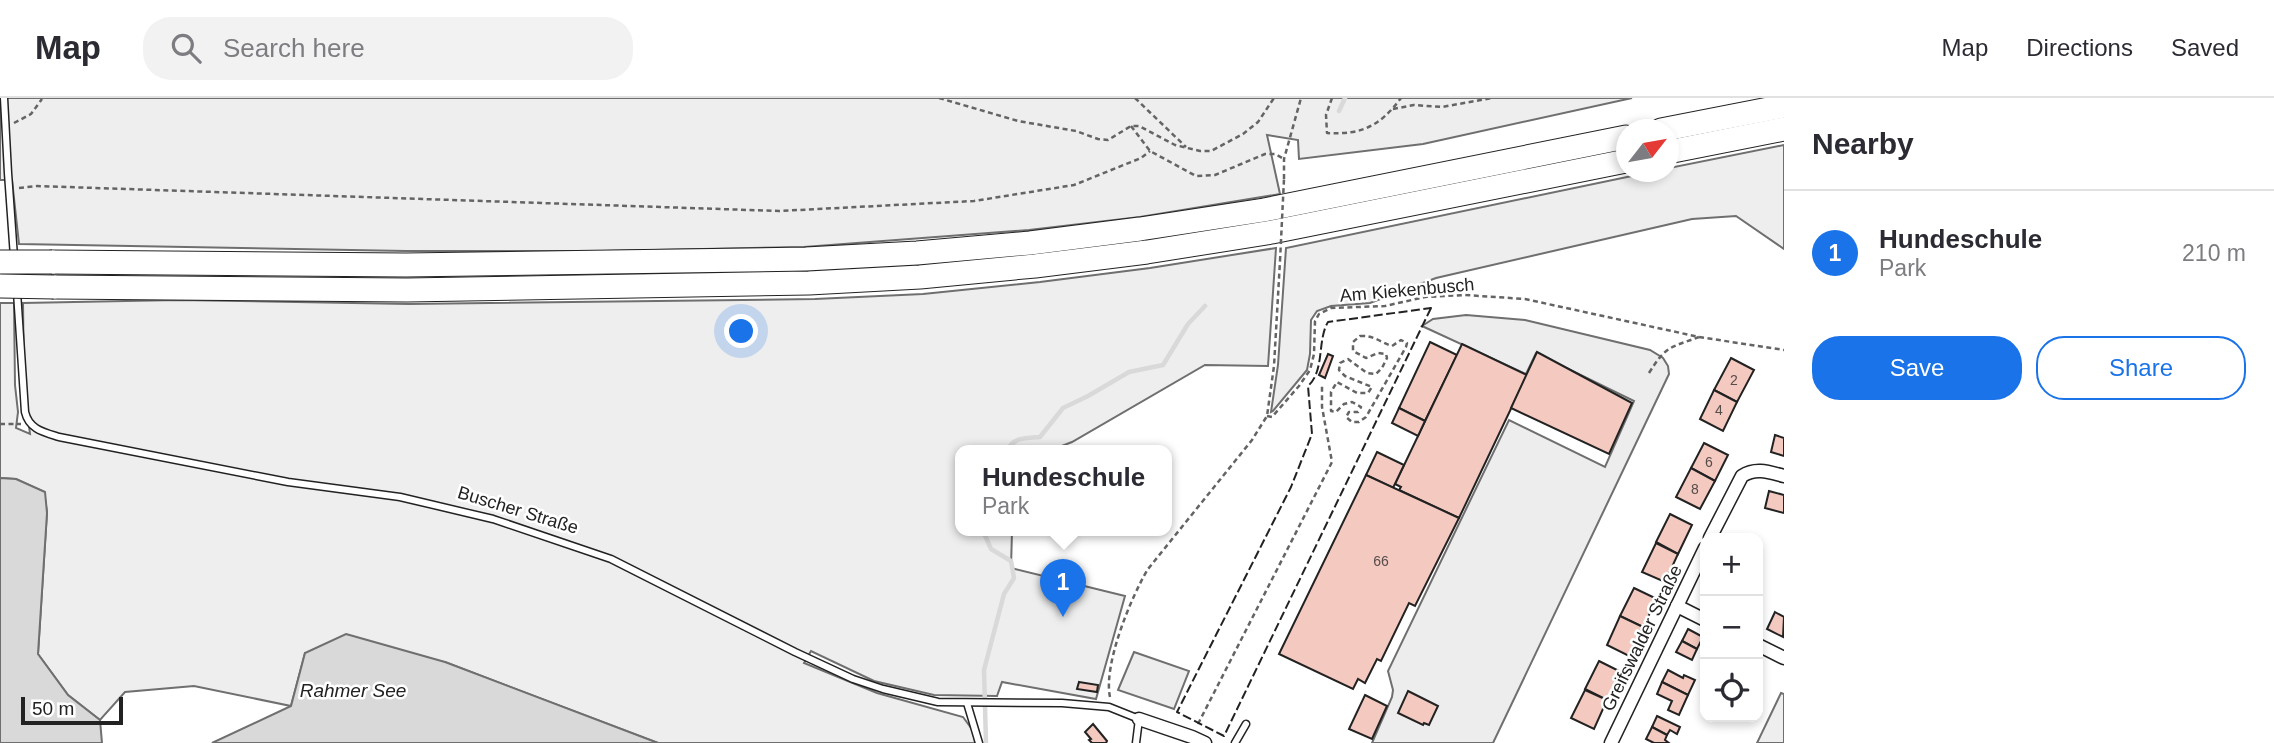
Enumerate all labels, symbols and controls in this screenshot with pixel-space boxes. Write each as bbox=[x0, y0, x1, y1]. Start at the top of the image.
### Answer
search box bbox=[143, 17, 633, 80]
text: Map bbox=[35, 29, 101, 66]
icon: search bbox=[167, 29, 205, 67]
text: Search here bbox=[223, 33, 365, 63]
text: Map bbox=[1942, 34, 1988, 61]
text: Directions bbox=[2026, 34, 2133, 61]
text: Saved bbox=[2171, 34, 2239, 61]
north arrow bbox=[1616, 119, 1679, 182]
text: Nearby bbox=[1812, 127, 1914, 160]
text: Hundeschule bbox=[1879, 224, 2042, 254]
text: 1 bbox=[1829, 240, 1841, 266]
text: 210 m bbox=[2182, 240, 2246, 266]
text: Park bbox=[1879, 255, 1926, 281]
street label: Am Kiekenbusch bbox=[1339, 274, 1475, 306]
your location bbox=[724, 314, 758, 348]
button: Save bbox=[1812, 336, 2022, 400]
button: Share bbox=[2036, 336, 2246, 400]
house number: 2 bbox=[1730, 372, 1738, 388]
house number: 4 bbox=[1715, 402, 1723, 418]
popup bbox=[955, 445, 1172, 536]
house number: 6 bbox=[1705, 454, 1713, 470]
text: Hundeschule bbox=[982, 462, 1145, 492]
house number: 8 bbox=[1691, 481, 1699, 497]
street label: Buscher Straße bbox=[455, 482, 581, 538]
text: Park bbox=[982, 493, 1029, 519]
map controls bbox=[1700, 533, 1763, 722]
button: + bbox=[1700, 533, 1763, 596]
house number: 66 bbox=[1373, 553, 1389, 569]
pin: 1 bbox=[1040, 559, 1086, 617]
street label: Greifswalder Straße bbox=[1598, 562, 1686, 714]
button: − bbox=[1700, 596, 1763, 659]
button: locate bbox=[1700, 659, 1763, 722]
water label: Rahmer See bbox=[300, 680, 406, 701]
scale bar bbox=[21, 694, 122, 726]
text: 50 m bbox=[32, 698, 74, 719]

